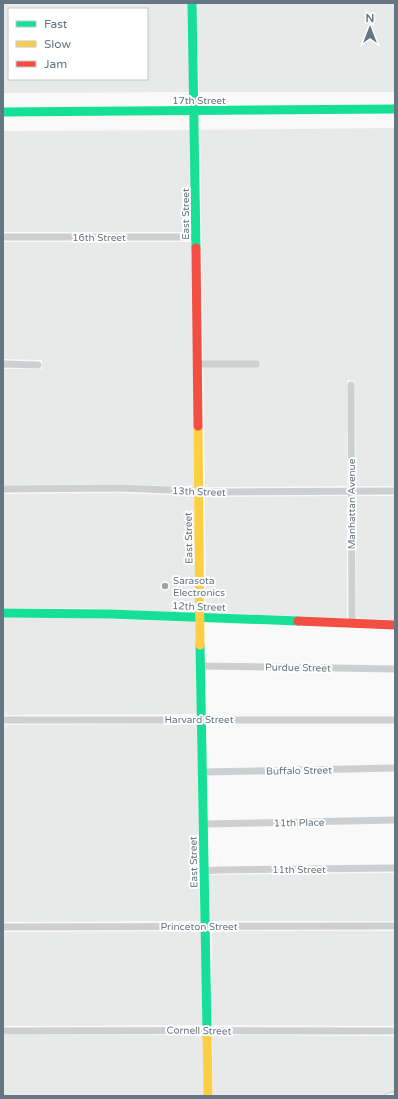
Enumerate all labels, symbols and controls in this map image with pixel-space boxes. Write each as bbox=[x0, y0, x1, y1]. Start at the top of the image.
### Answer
legend bbox=[8, 8, 148, 80]
north arrow bbox=[350, 8, 390, 48]
text: N bbox=[366, 12, 374, 25]
text: Fast bbox=[44, 17, 68, 31]
text: Slow bbox=[44, 37, 71, 51]
text: Jam bbox=[44, 57, 67, 71]
street label: 17th Street bbox=[172, 95, 226, 107]
street label: East Street bbox=[180, 188, 192, 240]
street label: 16th Street bbox=[72, 232, 126, 244]
street label: Manhattan Avenue bbox=[346, 458, 358, 549]
street label: 13th Street bbox=[172, 485, 226, 499]
street label: East Street bbox=[183, 512, 195, 564]
place label: Sarasota Electronics bbox=[173, 575, 225, 599]
marker: Sarasota Electronics bbox=[160, 581, 170, 591]
street label: 12th Street bbox=[172, 600, 226, 614]
street label: Purdue Street bbox=[265, 661, 331, 675]
street label: Harvard Street bbox=[164, 714, 234, 726]
street label: Buffalo Street bbox=[266, 764, 332, 778]
street label: 11th Place bbox=[274, 817, 325, 829]
street label: East Street bbox=[188, 836, 200, 888]
street label: 11th Street bbox=[272, 864, 326, 876]
street label: Princeton Street bbox=[160, 921, 238, 933]
street label: Cornell Street bbox=[167, 1024, 232, 1038]

